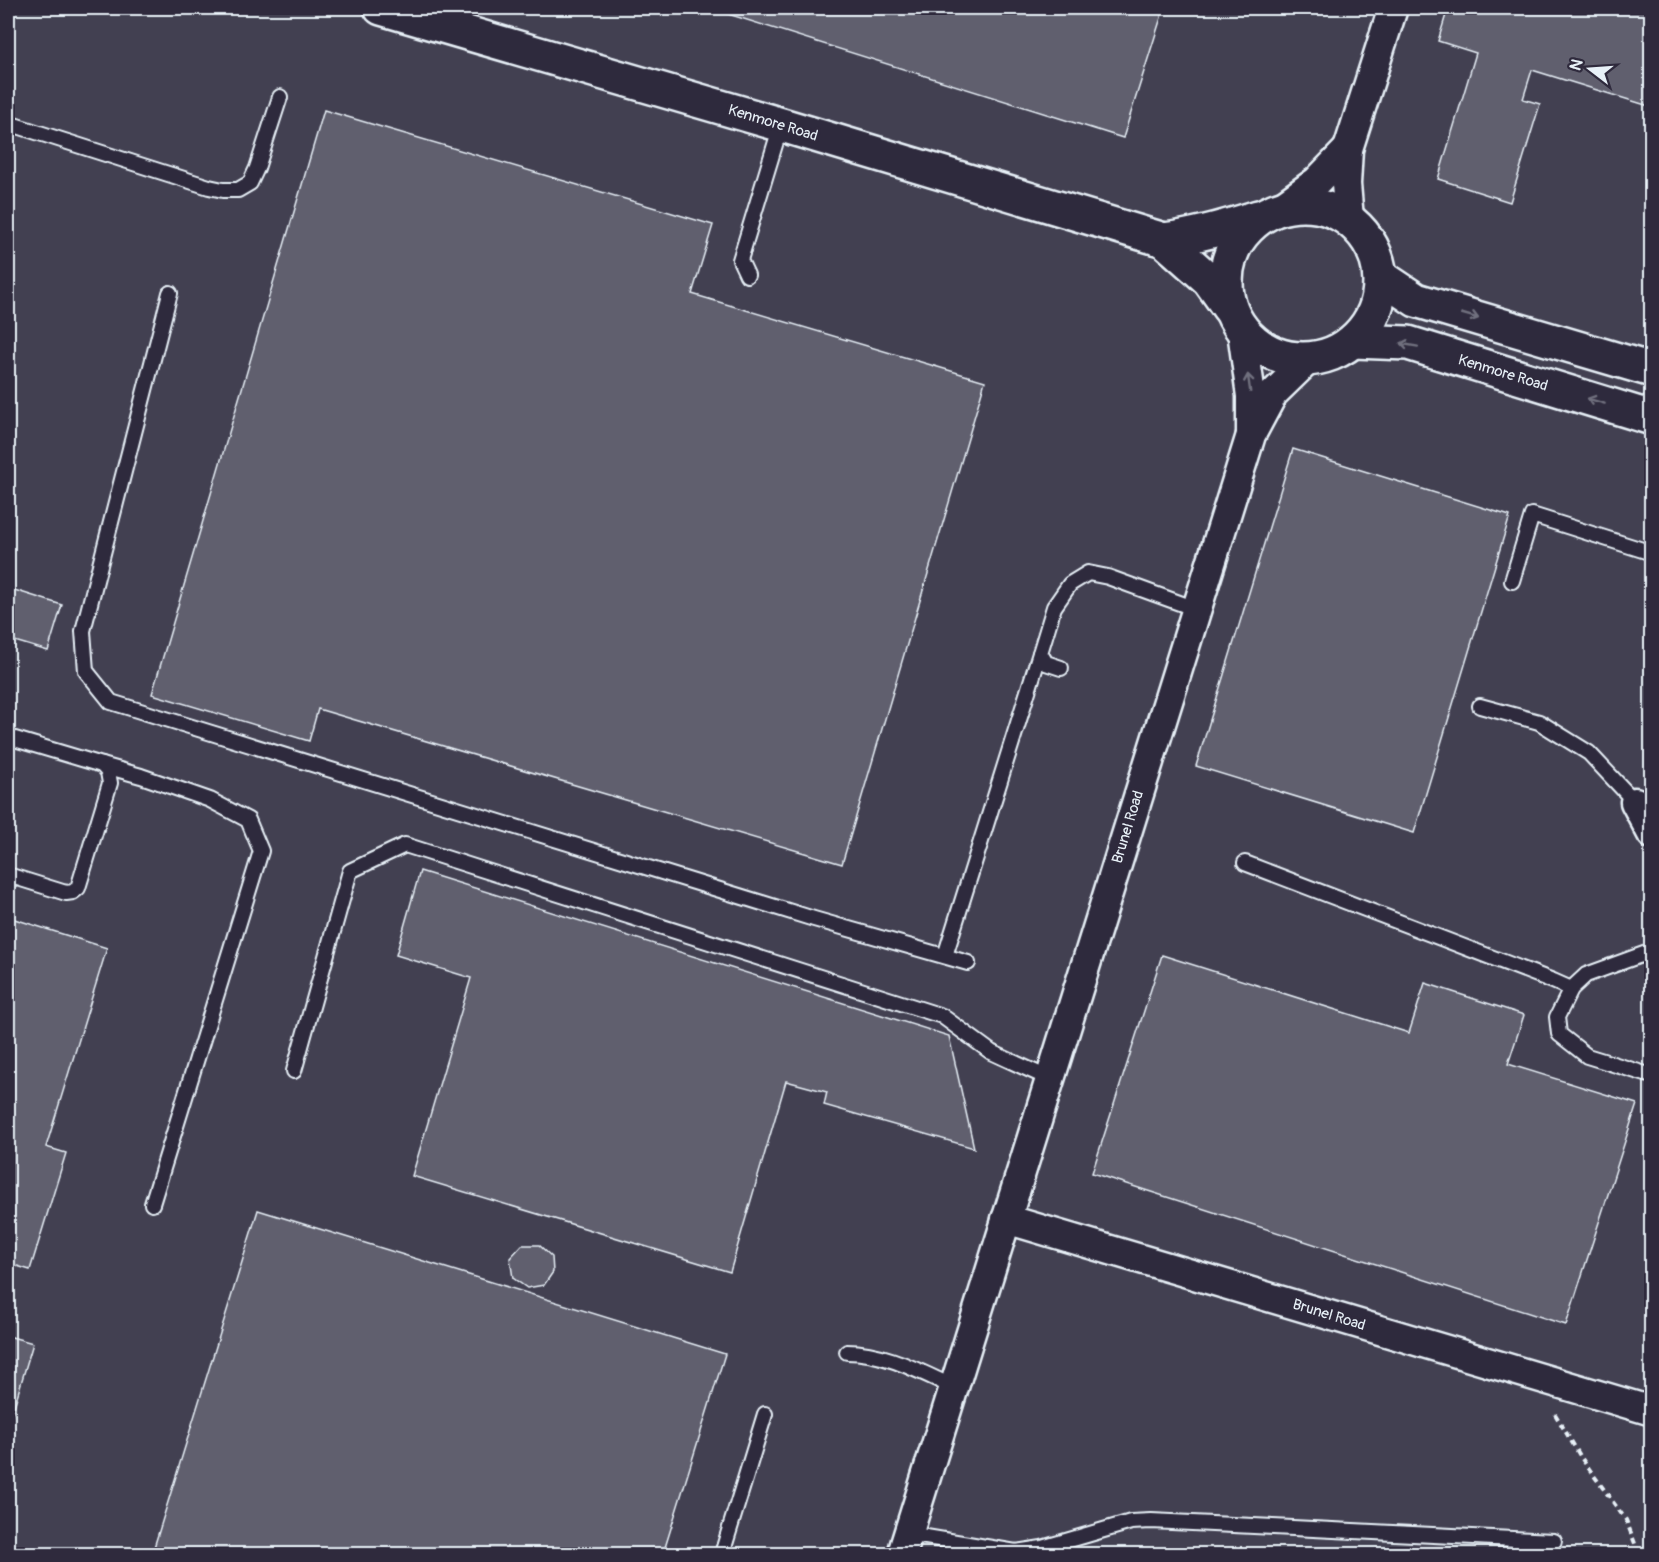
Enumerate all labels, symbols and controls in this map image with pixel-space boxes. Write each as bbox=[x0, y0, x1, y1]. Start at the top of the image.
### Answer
north arrow bbox=[1560, 39, 1620, 99]
text: N bbox=[1565, 57, 1588, 73]
street label: Kenmore Road bbox=[726, 100, 820, 146]
one-way arrow bbox=[1461, 311, 1480, 322]
one-way arrow bbox=[1400, 339, 1419, 350]
street label: Kenmore Road bbox=[1456, 350, 1550, 396]
one-way arrow bbox=[1244, 373, 1255, 393]
one-way arrow bbox=[1587, 395, 1606, 406]
street label: Brunel Road bbox=[1108, 788, 1148, 866]
street label: Brunel Road bbox=[1290, 1295, 1368, 1335]

